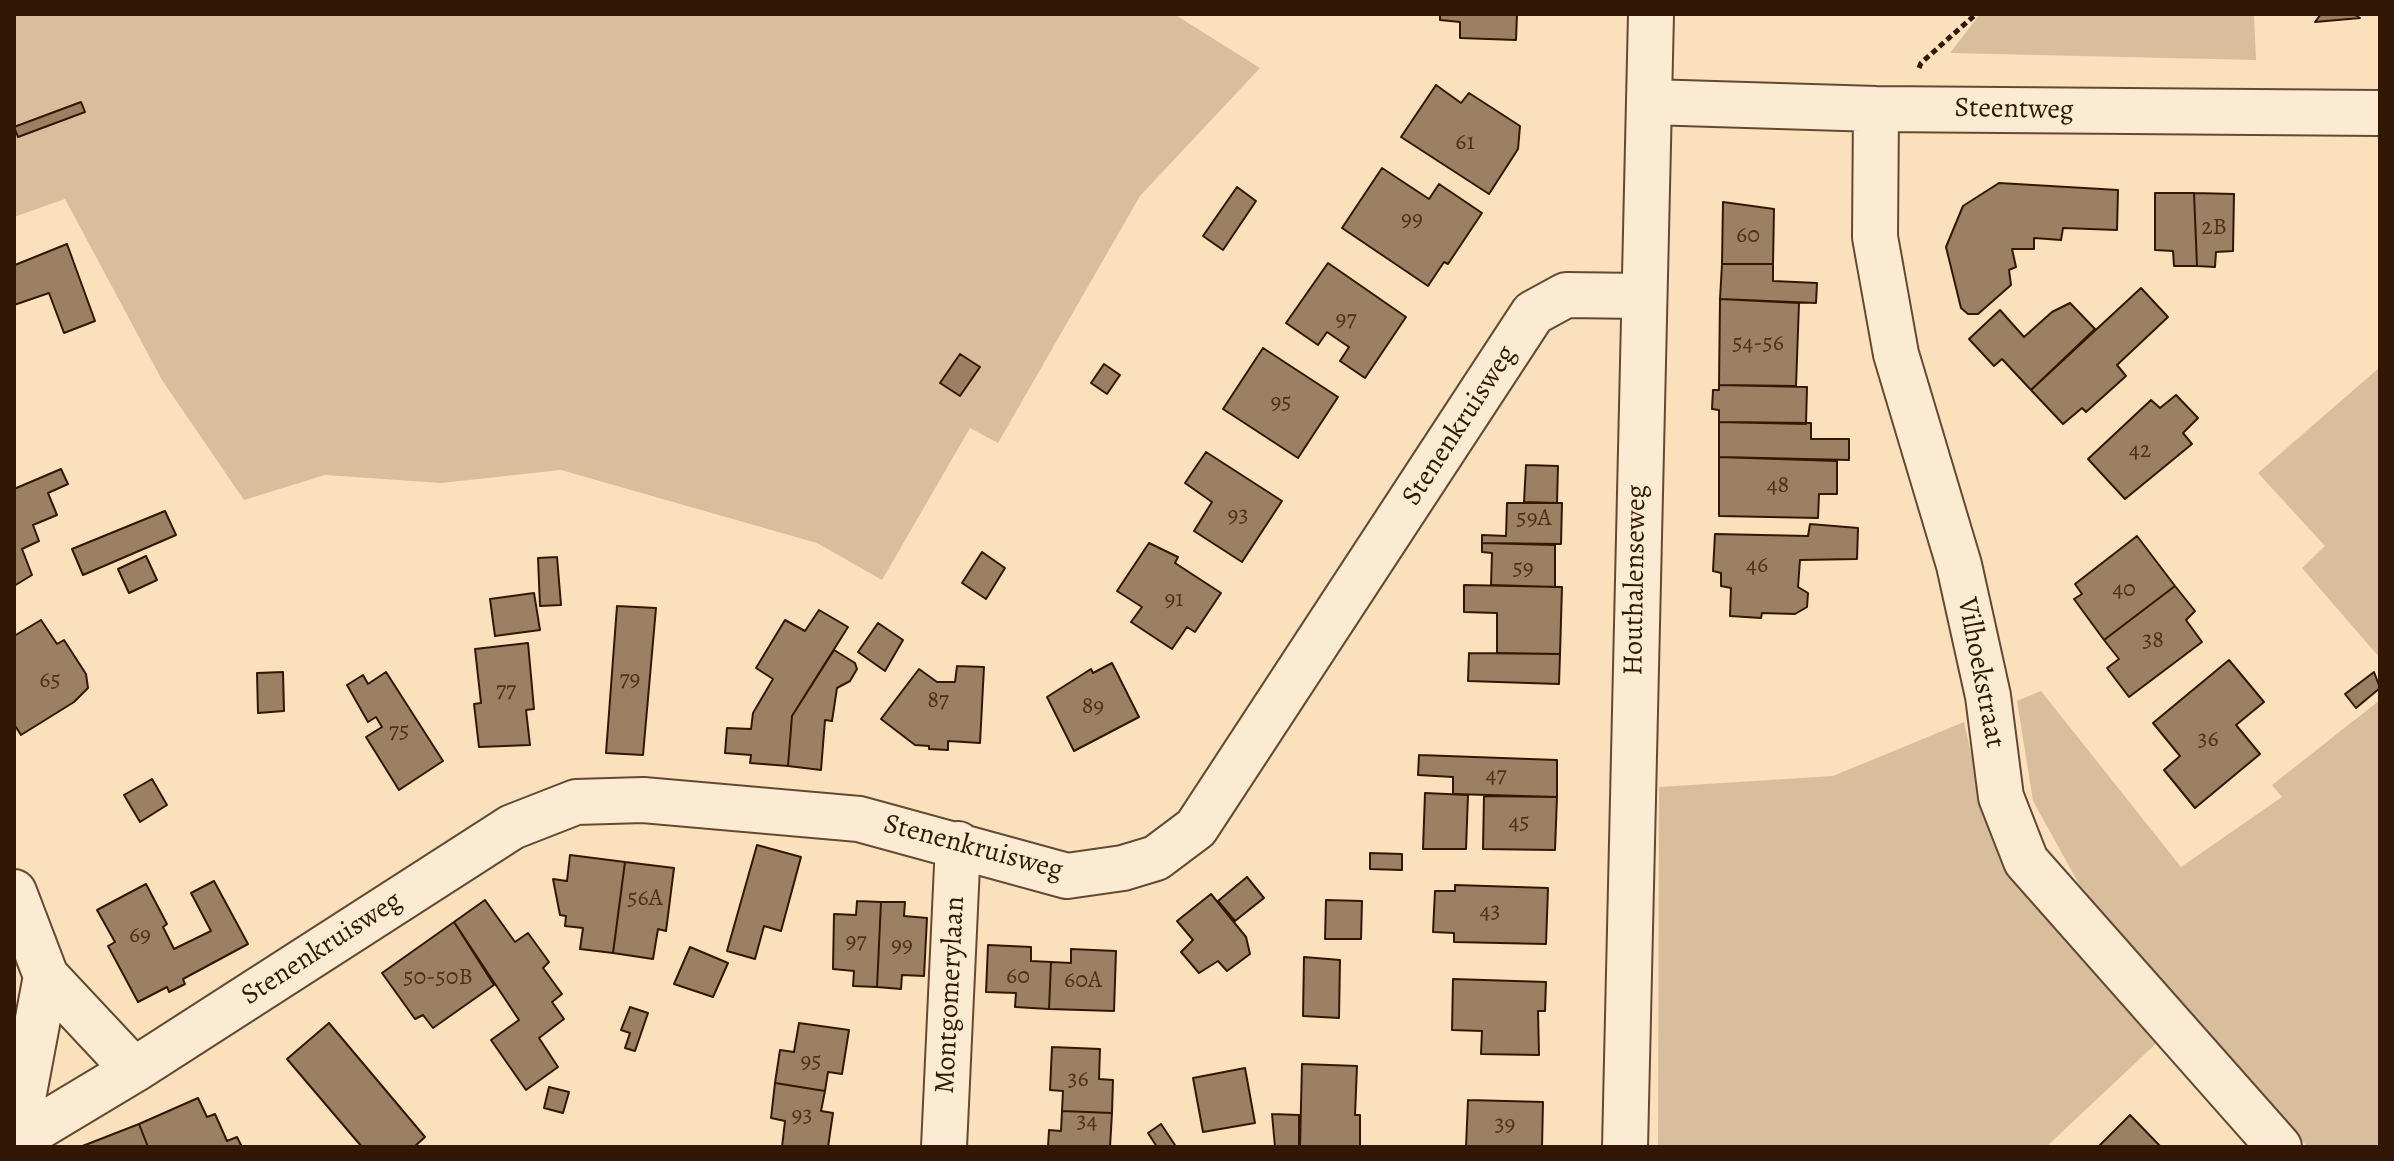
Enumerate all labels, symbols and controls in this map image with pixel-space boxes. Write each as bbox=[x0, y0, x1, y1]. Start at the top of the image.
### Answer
street label: Steentweg bbox=[1954, 92, 2074, 128]
house number: 61 bbox=[1455, 129, 1475, 157]
house number: 99 bbox=[1401, 206, 1423, 234]
house number: 2B bbox=[2201, 214, 2227, 242]
house number: 60 bbox=[1736, 222, 1760, 250]
house number: 97 bbox=[1336, 306, 1356, 334]
house number: 54-56 bbox=[1732, 330, 1784, 358]
street label: Stenenkruisweg bbox=[1396, 340, 1524, 512]
house number: 95 bbox=[1270, 389, 1292, 417]
house number: 42 bbox=[2129, 437, 2151, 465]
house number: 48 bbox=[1767, 472, 1789, 500]
street label: Houthalenseweg bbox=[1618, 484, 1654, 676]
house number: 93 bbox=[1228, 502, 1248, 530]
house number: 59A bbox=[1516, 505, 1552, 533]
house number: 46 bbox=[1746, 552, 1768, 580]
house number: 59 bbox=[1512, 555, 1534, 583]
house number: 40 bbox=[2112, 576, 2136, 604]
house number: 91 bbox=[1164, 586, 1184, 614]
street label: Vilhoekstraat bbox=[1949, 595, 2011, 751]
house number: 38 bbox=[2142, 627, 2164, 655]
house number: 79 bbox=[620, 666, 640, 694]
house number: 65 bbox=[39, 667, 61, 695]
house number: 77 bbox=[496, 677, 516, 705]
house number: 87 bbox=[927, 687, 949, 715]
house number: 89 bbox=[1082, 693, 1104, 721]
house number: 75 bbox=[389, 718, 409, 746]
house number: 36 bbox=[2197, 726, 2219, 754]
house number: 47 bbox=[1486, 762, 1506, 790]
street label: Stenenkruisweg bbox=[880, 808, 1066, 888]
house number: 45 bbox=[1508, 809, 1530, 837]
street label: Stenenkruisweg bbox=[236, 885, 408, 1013]
house number: 56A bbox=[627, 885, 663, 913]
street label: Montgomerylaan bbox=[929, 896, 973, 1094]
house number: 43 bbox=[1480, 898, 1500, 926]
house number: 69 bbox=[129, 922, 151, 950]
house number: 97 bbox=[846, 928, 866, 956]
house number: 99 bbox=[891, 932, 913, 960]
house number: 60 bbox=[1006, 963, 1030, 991]
house number: 50-50B bbox=[403, 964, 473, 992]
house number: 60A bbox=[1064, 967, 1102, 995]
house number: 95 bbox=[800, 1048, 822, 1076]
house number: 36 bbox=[1067, 1066, 1089, 1094]
house number: 93 bbox=[792, 1102, 812, 1130]
house number: 34 bbox=[1077, 1108, 1097, 1136]
house number: 39 bbox=[1495, 1111, 1515, 1139]

